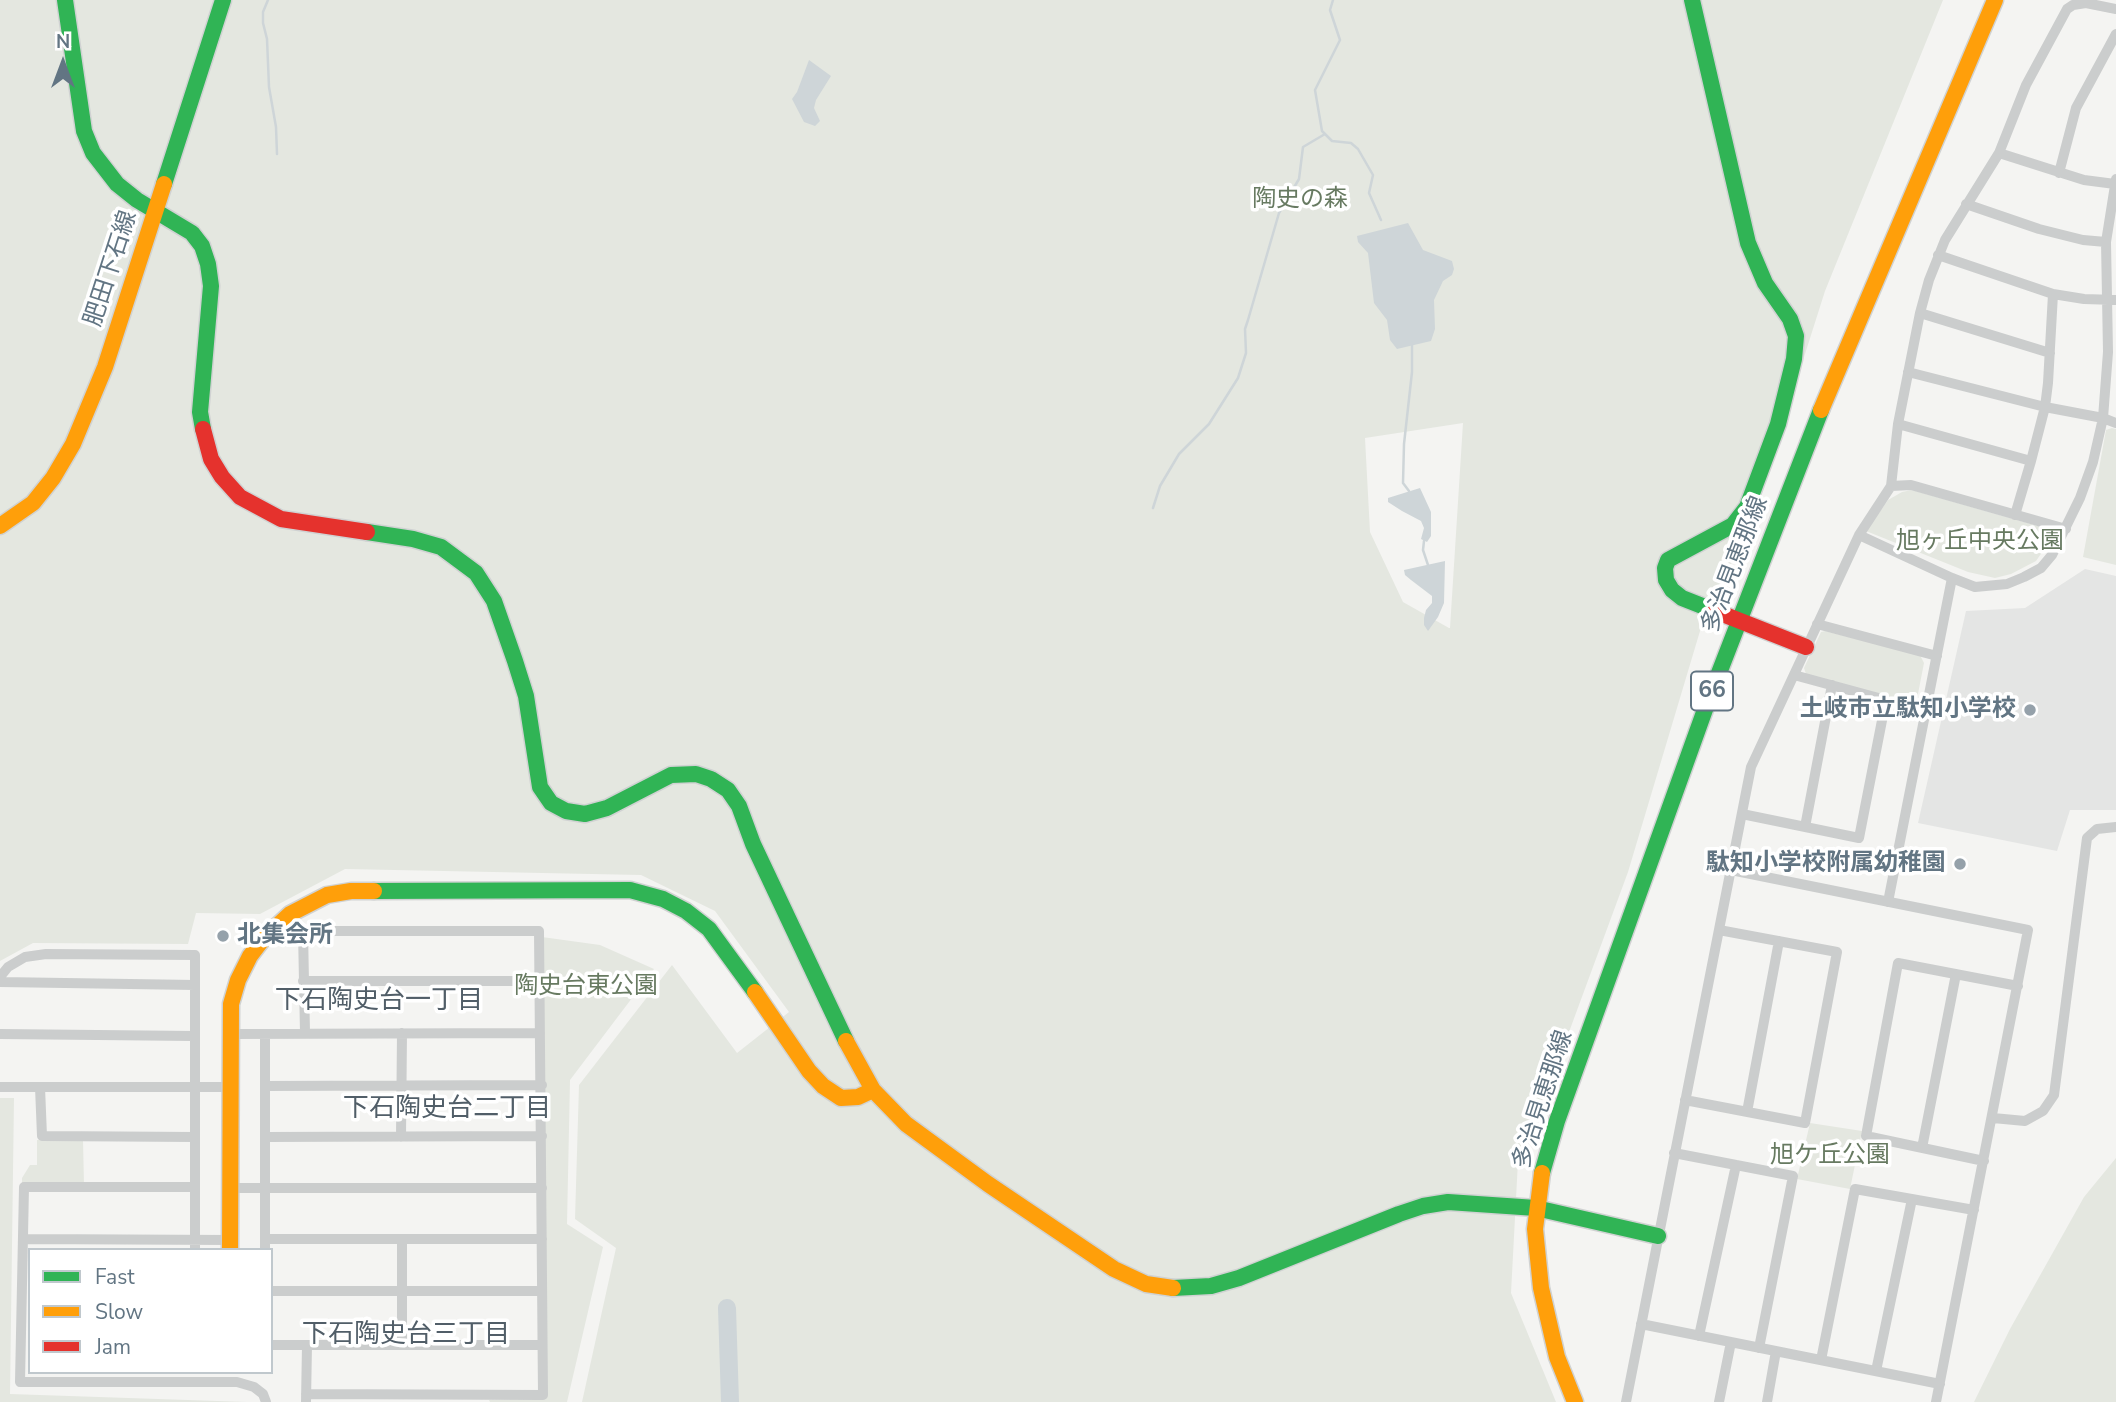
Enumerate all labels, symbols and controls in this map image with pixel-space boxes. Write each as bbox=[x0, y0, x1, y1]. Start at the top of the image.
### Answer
north arrow bbox=[28, 28, 98, 98]
text: N bbox=[56, 29, 70, 55]
park label: 陶史の森 bbox=[1252, 186, 1348, 214]
street label: 肥田下石線 bbox=[80, 207, 144, 331]
street label: 多治見恵那線 bbox=[1697, 493, 1775, 637]
park label: 旭ヶ丘中央公園 bbox=[1896, 528, 2064, 556]
road number: 66 bbox=[1691, 671, 1733, 710]
place label: 土岐市立駄知小学校 bbox=[1800, 696, 2016, 724]
marker: 土岐市立駄知小学校 bbox=[2022, 702, 2038, 718]
place label: 駄知小学校附属幼稚園 bbox=[1706, 850, 1946, 878]
marker: 駄知小学校附属幼稚園 bbox=[1952, 856, 1968, 872]
place label: 北集会所 bbox=[237, 922, 333, 950]
marker: 北集会所 bbox=[215, 928, 231, 944]
park label: 陶史台東公園 bbox=[514, 973, 658, 1001]
district label: 下石陶史台一丁目 bbox=[275, 986, 483, 1018]
street label: 多治見恵那線 bbox=[1508, 1027, 1580, 1173]
district label: 下石陶史台二丁目 bbox=[343, 1094, 551, 1126]
park label: 旭ケ丘公園 bbox=[1770, 1142, 1890, 1170]
legend bbox=[28, 1248, 273, 1374]
text: Fast bbox=[95, 1263, 135, 1291]
text: Slow bbox=[95, 1298, 143, 1326]
district label: 下石陶史台三丁目 bbox=[302, 1320, 510, 1352]
text: Jam bbox=[95, 1333, 131, 1361]

